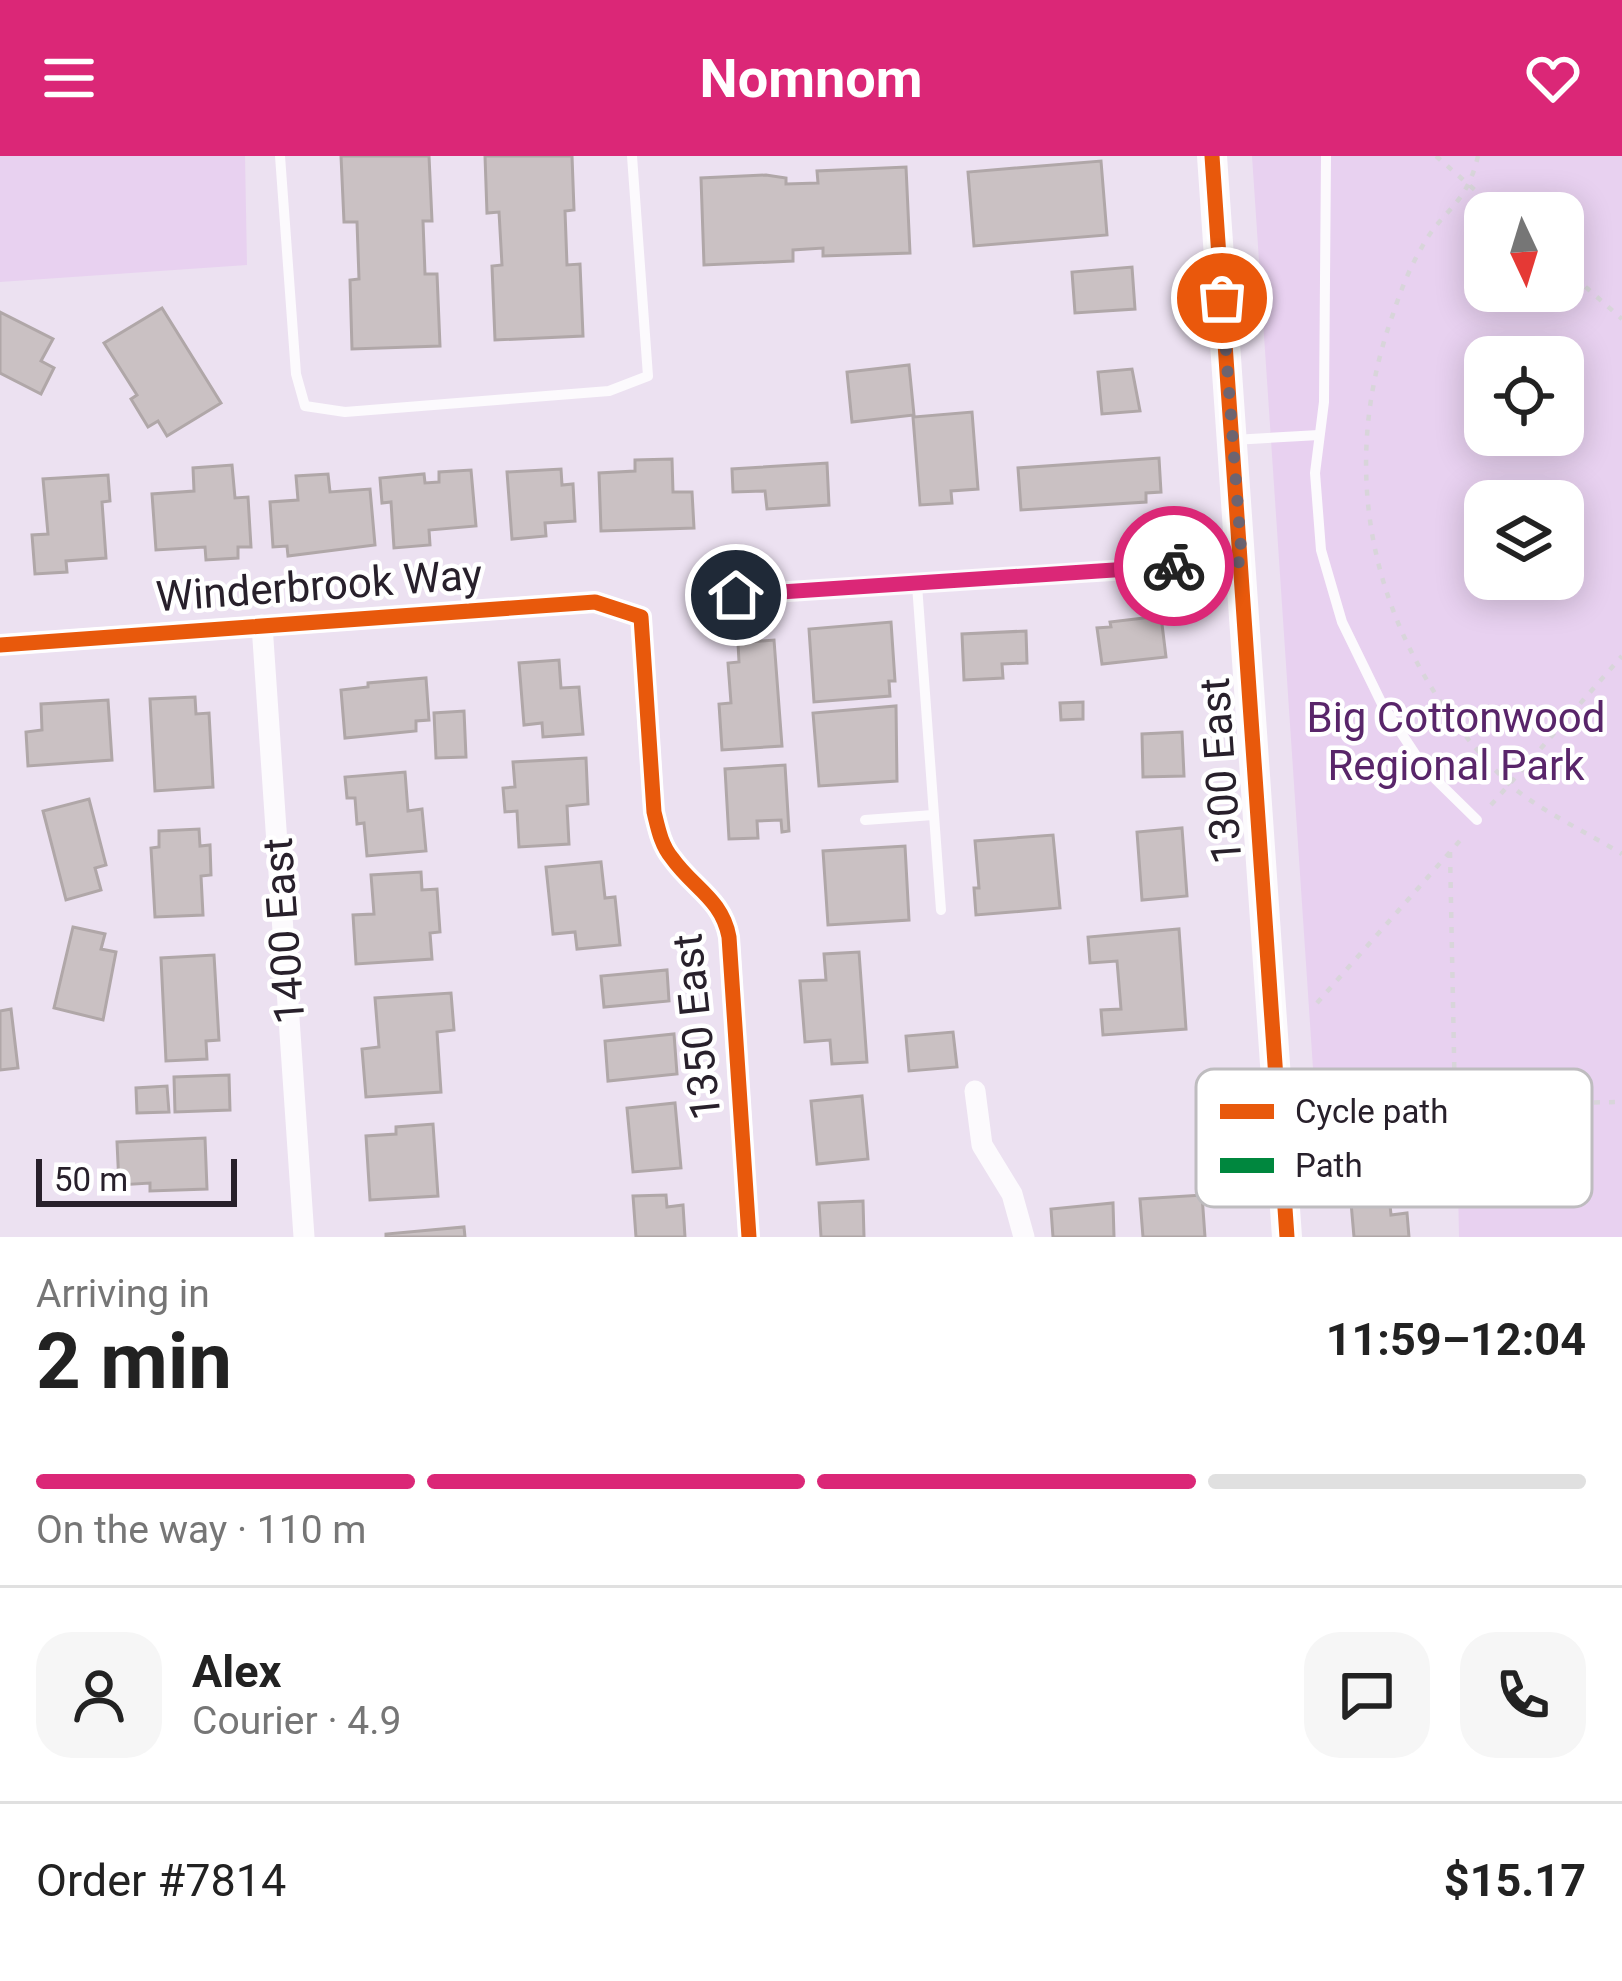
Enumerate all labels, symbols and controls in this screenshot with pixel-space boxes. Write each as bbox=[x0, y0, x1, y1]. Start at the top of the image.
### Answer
icon: menu bbox=[36, 45, 102, 111]
icon: heart bbox=[1520, 45, 1586, 111]
text: Nomnom bbox=[700, 47, 922, 110]
north arrow bbox=[1464, 192, 1584, 312]
map controls bbox=[1464, 192, 1584, 600]
pin bbox=[1171, 247, 1273, 349]
icon: bag bbox=[1189, 265, 1255, 331]
button: locate bbox=[1464, 336, 1584, 456]
button: layers bbox=[1464, 480, 1584, 600]
courier bbox=[1114, 506, 1234, 626]
icon: bike bbox=[1141, 533, 1207, 599]
pin bbox=[685, 544, 787, 646]
street label: Winderbrook Way bbox=[154, 550, 484, 621]
icon: home bbox=[703, 562, 769, 628]
street label: 1300 East bbox=[1190, 676, 1251, 866]
park label: Big Cottonwood Regional Park bbox=[1306, 693, 1606, 790]
street label: 1400 East bbox=[253, 836, 314, 1026]
street label: 1350 East bbox=[662, 931, 731, 1122]
legend bbox=[1196, 1069, 1592, 1207]
text: Cycle path bbox=[1295, 1092, 1448, 1131]
text: Path bbox=[1295, 1146, 1363, 1185]
scale bar bbox=[36, 1153, 237, 1206]
text: 50 m bbox=[54, 1160, 128, 1199]
text: Arriving in bbox=[36, 1271, 210, 1317]
text: 11:59–12:04 bbox=[1326, 1313, 1586, 1366]
text: 2 min bbox=[36, 1316, 232, 1407]
text: On the way · 110 m bbox=[36, 1507, 367, 1553]
button: person bbox=[36, 1632, 162, 1758]
button: chat bbox=[1304, 1632, 1430, 1758]
button: phone bbox=[1460, 1632, 1586, 1758]
text: Alex bbox=[192, 1645, 281, 1698]
text: Courier · 4.9 bbox=[192, 1698, 401, 1744]
text: Order #7814 bbox=[36, 1854, 286, 1907]
text: $15.17 bbox=[1444, 1854, 1586, 1907]

